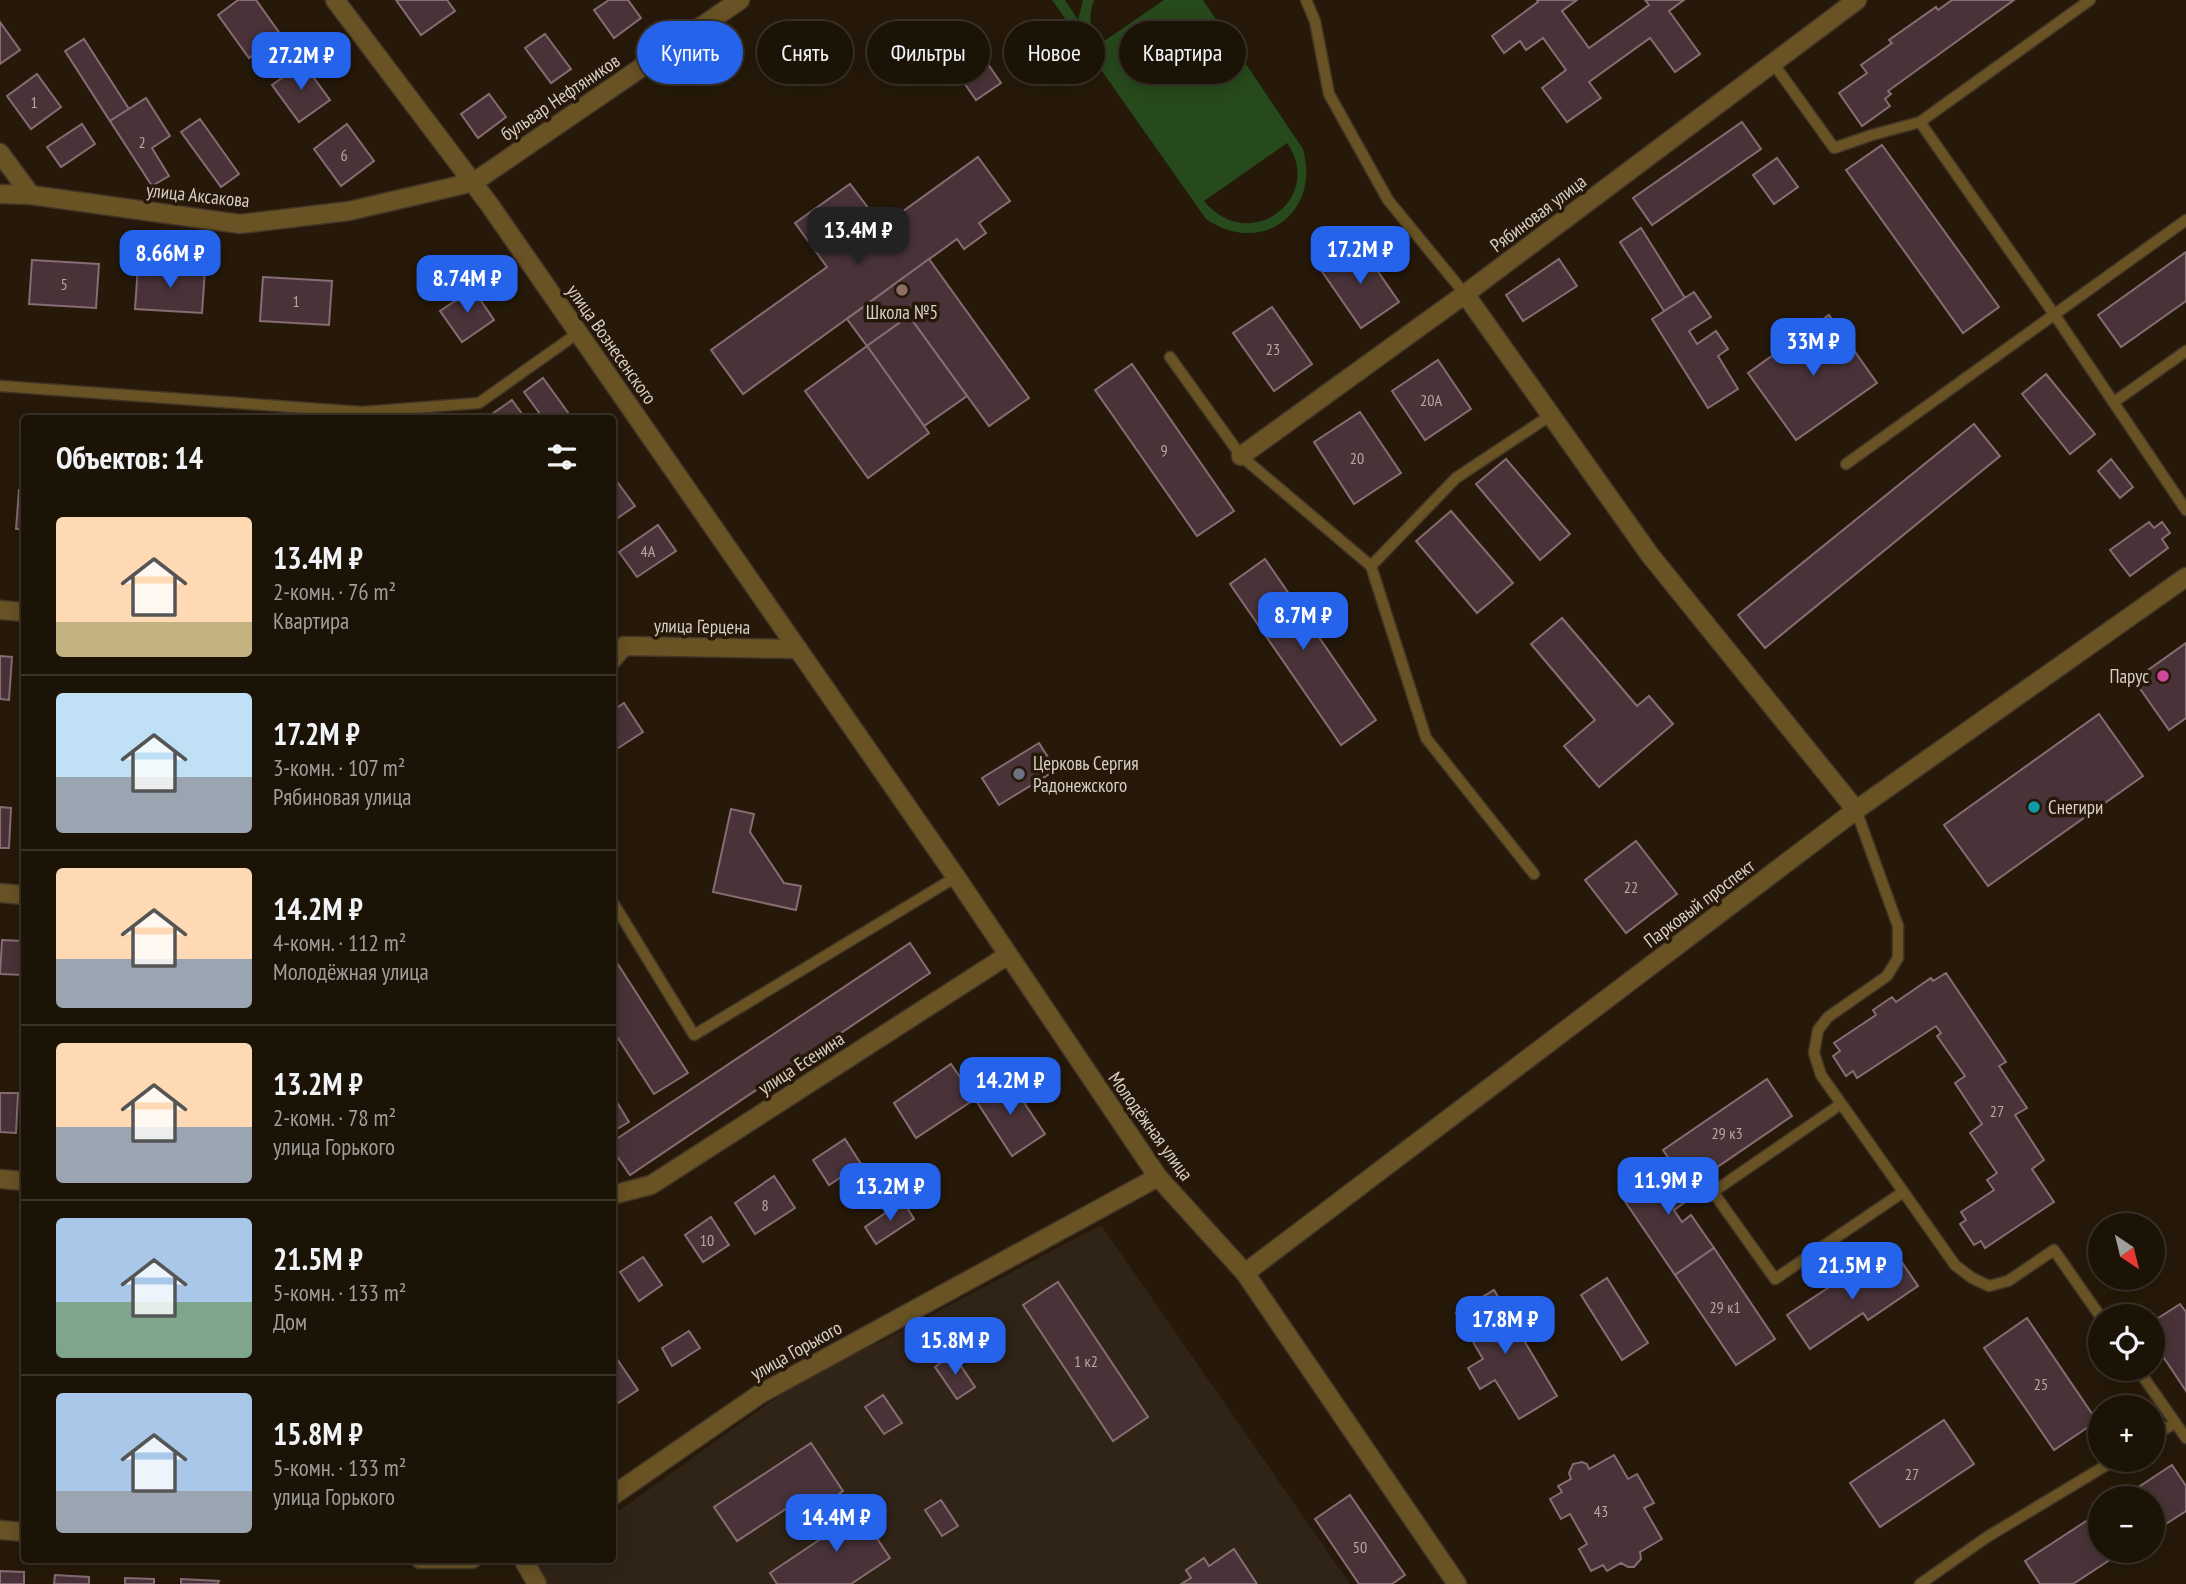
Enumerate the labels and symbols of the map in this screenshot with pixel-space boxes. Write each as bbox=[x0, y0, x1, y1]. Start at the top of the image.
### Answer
pin: 27.2M ₽ bbox=[236, 32, 366, 92]
street label: бульвар Нефтяников bbox=[496, 48, 624, 146]
house number: 1 bbox=[30, 92, 38, 112]
house number: 2 bbox=[138, 132, 146, 152]
house number: 6 bbox=[340, 145, 348, 165]
street label: Рябиновая улица bbox=[1485, 169, 1591, 257]
street label: улица Аксакова bbox=[145, 178, 251, 212]
pin: 13.4M ₽ bbox=[793, 208, 923, 267]
pin: 17.2M ₽ bbox=[1295, 226, 1425, 286]
pin: 8.66M ₽ bbox=[105, 230, 235, 290]
pin: 8.74M ₽ bbox=[402, 256, 532, 315]
house number: 5 bbox=[60, 274, 68, 294]
street label: улица Вознесенского bbox=[562, 279, 662, 409]
marker: Школа №5 bbox=[894, 282, 910, 298]
house number: 1 bbox=[292, 291, 300, 311]
place label: Школа №5 bbox=[866, 300, 938, 324]
pin: 33M ₽ bbox=[1764, 318, 1862, 378]
house number: 23 bbox=[1266, 339, 1280, 359]
house number: 20А bbox=[1420, 390, 1442, 410]
house number: 9 bbox=[1160, 440, 1168, 460]
house number: 20 bbox=[1350, 448, 1364, 468]
house number: 4А bbox=[641, 541, 656, 561]
pin: 8.7M ₽ bbox=[1246, 592, 1360, 652]
street label: улица Герцена bbox=[654, 613, 750, 639]
place label: Парус bbox=[2110, 664, 2149, 688]
marker: Парус bbox=[2155, 668, 2171, 684]
place label: Церковь Сергия Радонежского bbox=[1033, 751, 1139, 797]
marker: Церковь Сергия Радонежского bbox=[1011, 766, 1027, 782]
place label: Снегири bbox=[2048, 795, 2103, 819]
marker: Снегири bbox=[2026, 799, 2042, 815]
street label: Парковый проспект bbox=[1639, 853, 1760, 952]
house number: 22 bbox=[1624, 877, 1638, 897]
street label: улица Есенина bbox=[753, 1026, 849, 1100]
pin: 14.2M ₽ bbox=[945, 1058, 1075, 1117]
street label: Молодёжная улица bbox=[1103, 1067, 1199, 1185]
house number: 27 bbox=[1990, 1101, 2004, 1121]
house number: 29 к3 bbox=[1711, 1123, 1743, 1143]
pin: 11.9M ₽ bbox=[1603, 1158, 1733, 1217]
pin: 13.2M ₽ bbox=[825, 1164, 955, 1223]
house number: 8 bbox=[761, 1195, 769, 1215]
north arrow bbox=[2088, 1213, 2165, 1290]
house number: 10 bbox=[700, 1230, 714, 1250]
pin: 21.5M ₽ bbox=[1787, 1242, 1917, 1302]
pin: 17.8M ₽ bbox=[1440, 1296, 1570, 1356]
house number: 29 к1 bbox=[1709, 1297, 1741, 1317]
street label: улица Горького bbox=[746, 1315, 846, 1385]
pin: 15.8M ₽ bbox=[890, 1318, 1020, 1377]
house number: 1 к2 bbox=[1074, 1351, 1098, 1371]
house number: 25 bbox=[2034, 1374, 2048, 1394]
house number: 27 bbox=[1905, 1464, 1919, 1484]
pin: 14.4M ₽ bbox=[771, 1494, 901, 1554]
house number: 43 bbox=[1594, 1501, 1608, 1521]
house number: 50 bbox=[1353, 1537, 1367, 1557]

